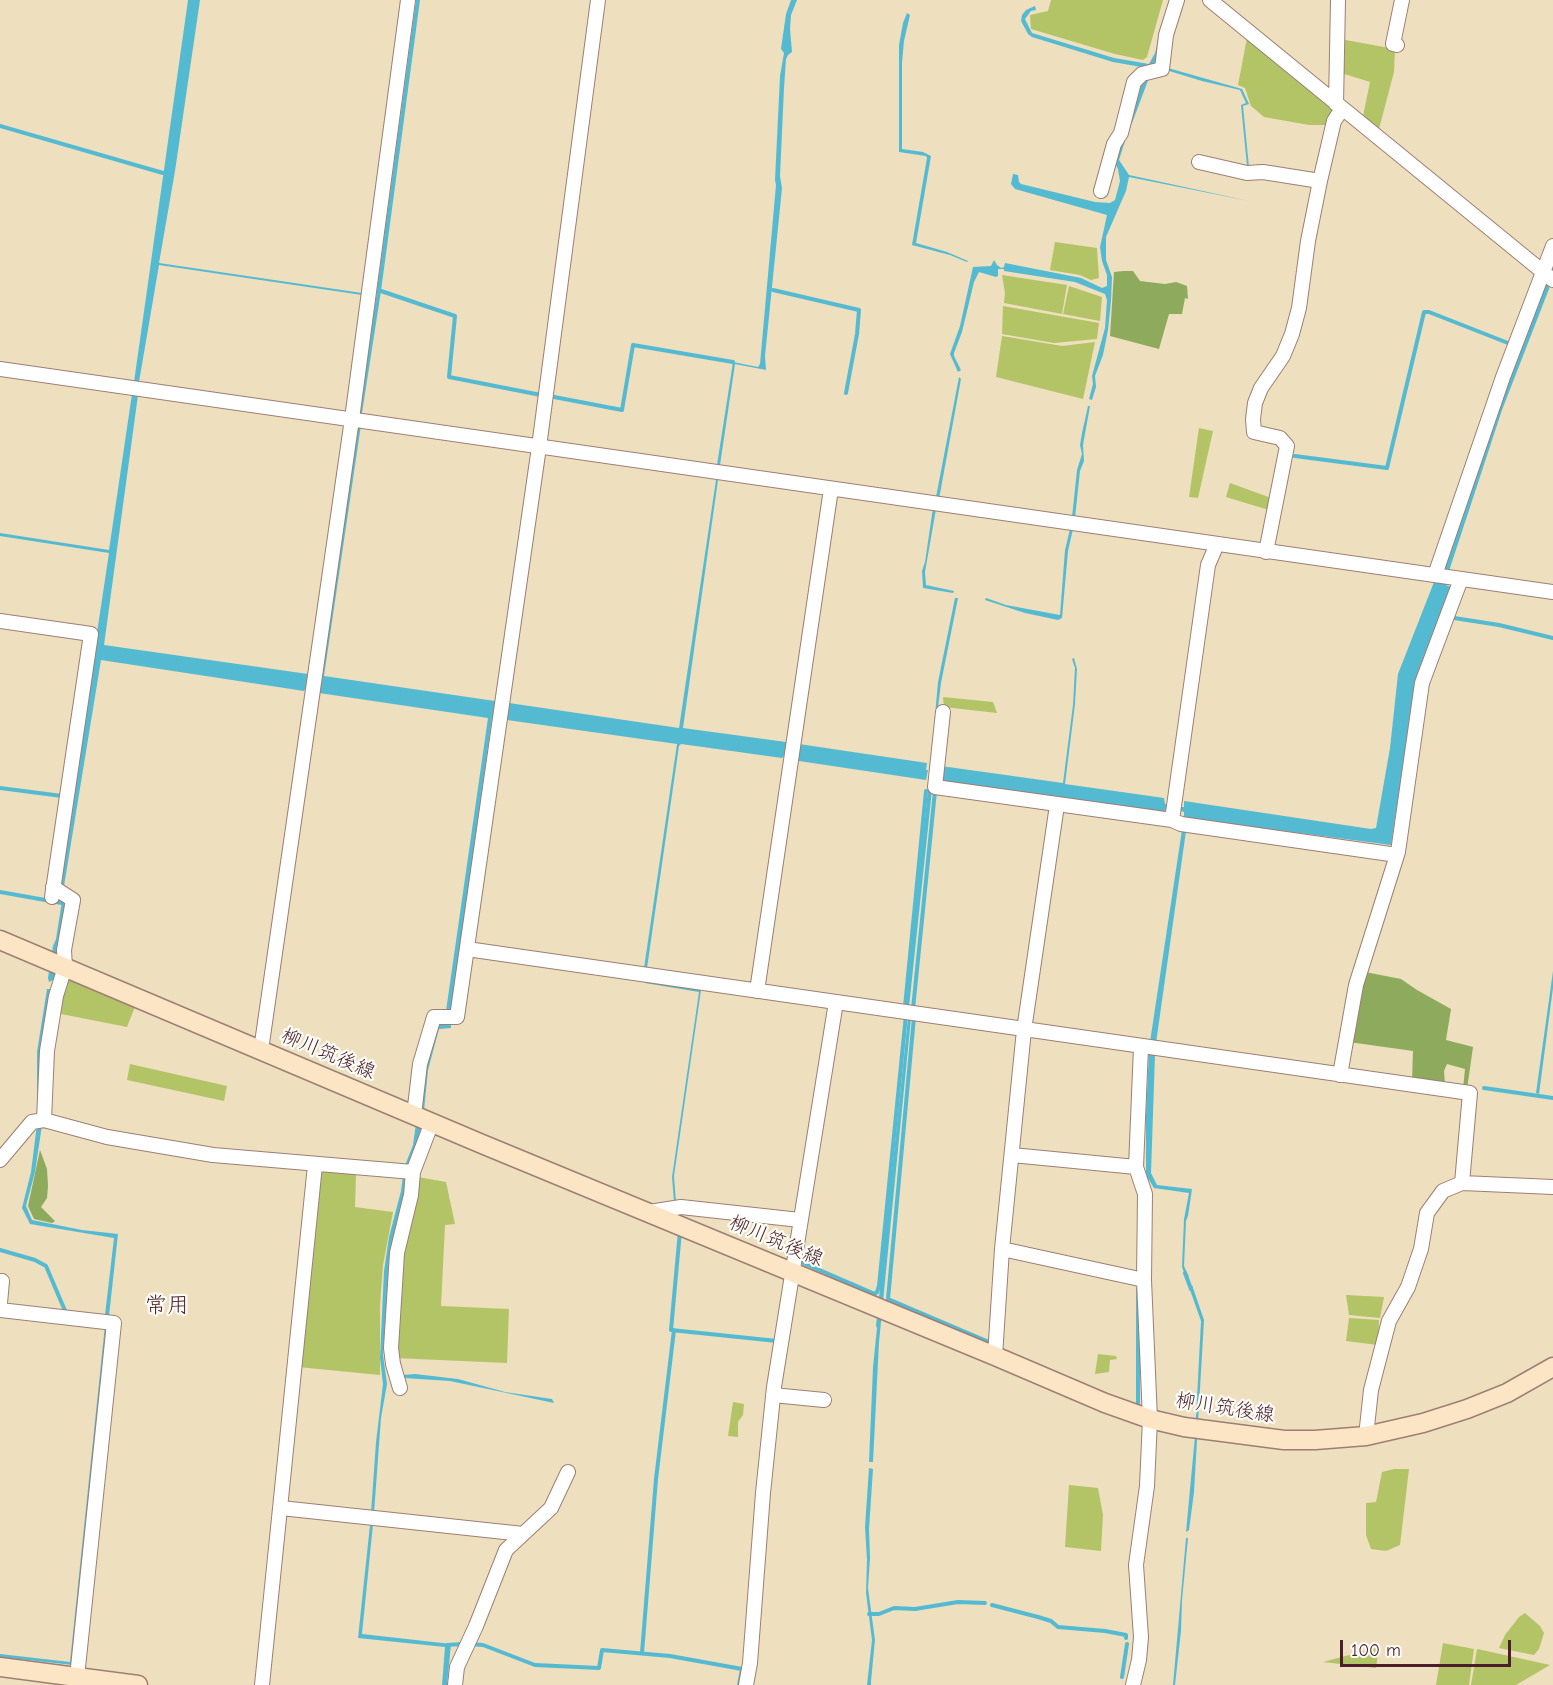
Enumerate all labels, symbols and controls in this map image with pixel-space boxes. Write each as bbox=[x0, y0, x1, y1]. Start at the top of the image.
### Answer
street label: 柳川筑後線 bbox=[277, 1023, 379, 1085]
street label: 柳川筑後線 bbox=[725, 1210, 827, 1272]
district label: 常用 bbox=[145, 1293, 189, 1319]
street label: 柳川筑後線 bbox=[1174, 1388, 1276, 1428]
scale bar bbox=[1343, 1628, 1514, 1666]
text: 100 m bbox=[1351, 1640, 1401, 1661]

